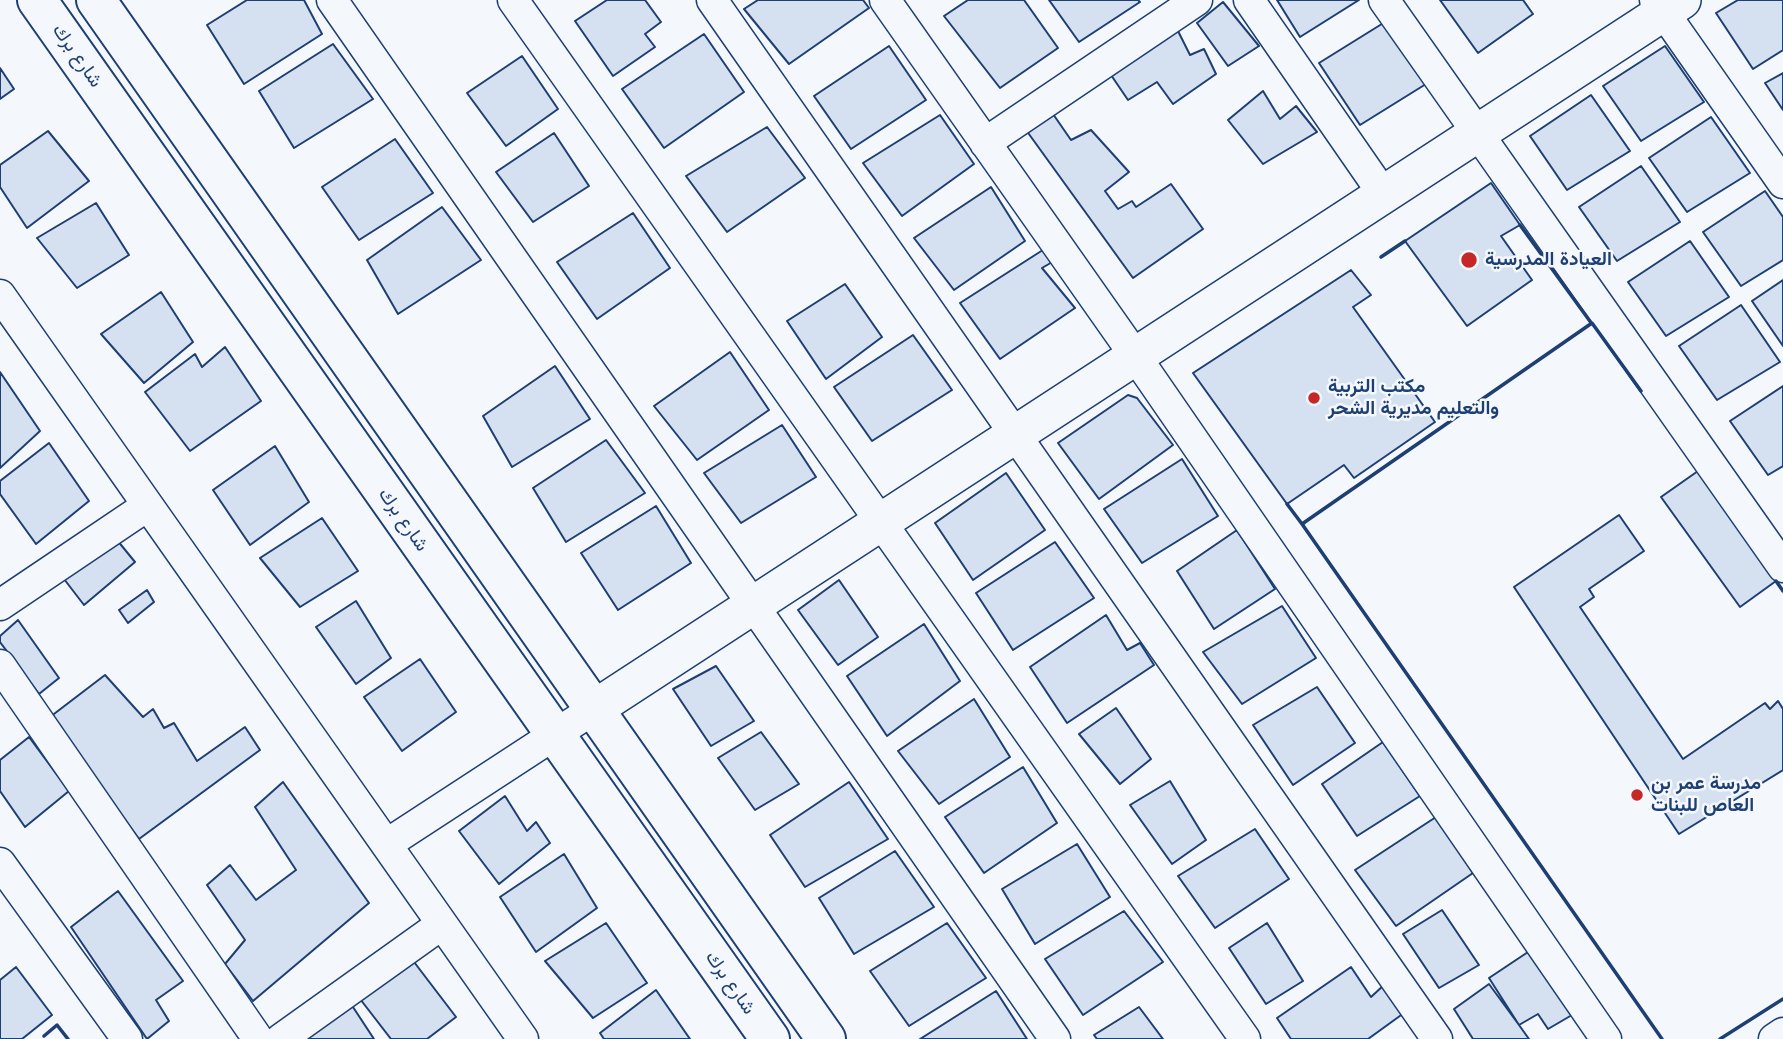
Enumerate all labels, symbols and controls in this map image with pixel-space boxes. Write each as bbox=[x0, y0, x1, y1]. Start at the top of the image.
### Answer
street label: شارع برك bbox=[47, 20, 107, 92]
place label: العيادة المدرسية bbox=[1485, 249, 1612, 271]
marker: العيادة المدرسية bbox=[1459, 250, 1479, 270]
place label: مكتب التربية والتعليم مديرية الشحر bbox=[1328, 376, 1499, 420]
marker: مكتب التربية والتعليم مديرية الشحر bbox=[1306, 390, 1322, 406]
street label: شارع برك bbox=[373, 484, 433, 556]
place label: مدرسة عمر بن العاص للبنات bbox=[1651, 773, 1761, 817]
marker: مدرسة عمر بن العاص للبنات bbox=[1629, 787, 1645, 803]
street label: شارع برك bbox=[700, 947, 760, 1019]

